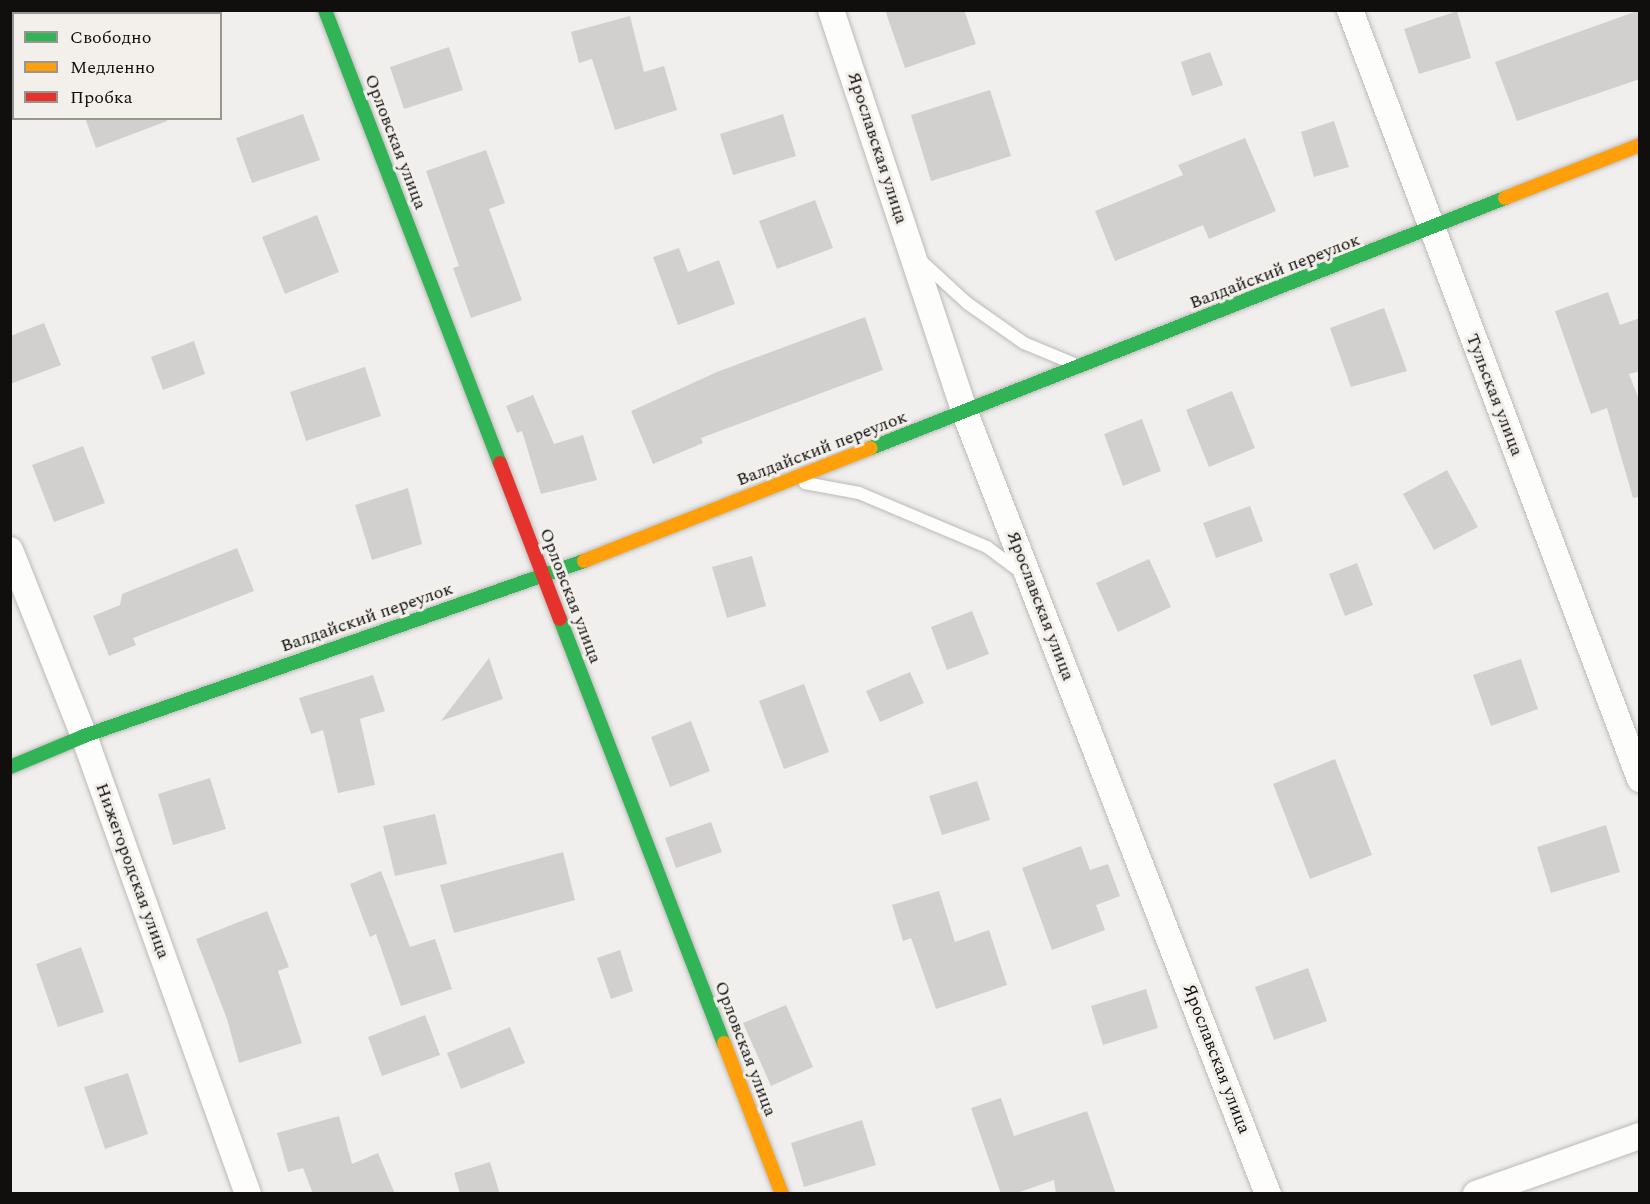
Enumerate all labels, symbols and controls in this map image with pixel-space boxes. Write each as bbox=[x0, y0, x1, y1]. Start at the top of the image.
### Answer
legend bbox=[12, 12, 222, 120]
text: Свободно bbox=[70, 24, 151, 51]
text: Медленно bbox=[70, 54, 155, 81]
street label: Ярославская улица bbox=[842, 69, 912, 227]
street label: Орловская улица bbox=[359, 71, 431, 213]
text: Пробка bbox=[70, 84, 132, 111]
street label: Валдайский переулок bbox=[1187, 230, 1363, 314]
street label: Тульская улица bbox=[1461, 331, 1527, 459]
street label: Валдайский переулок bbox=[734, 407, 910, 491]
street label: Орловская улица bbox=[534, 525, 606, 667]
street label: Ярославская улица bbox=[1002, 528, 1078, 684]
street label: Валдайский переулок bbox=[278, 578, 456, 658]
street label: Нижегородская улица bbox=[90, 780, 174, 962]
street label: Орловская улица bbox=[709, 978, 781, 1120]
street label: Ярославская улица bbox=[1178, 981, 1254, 1137]

